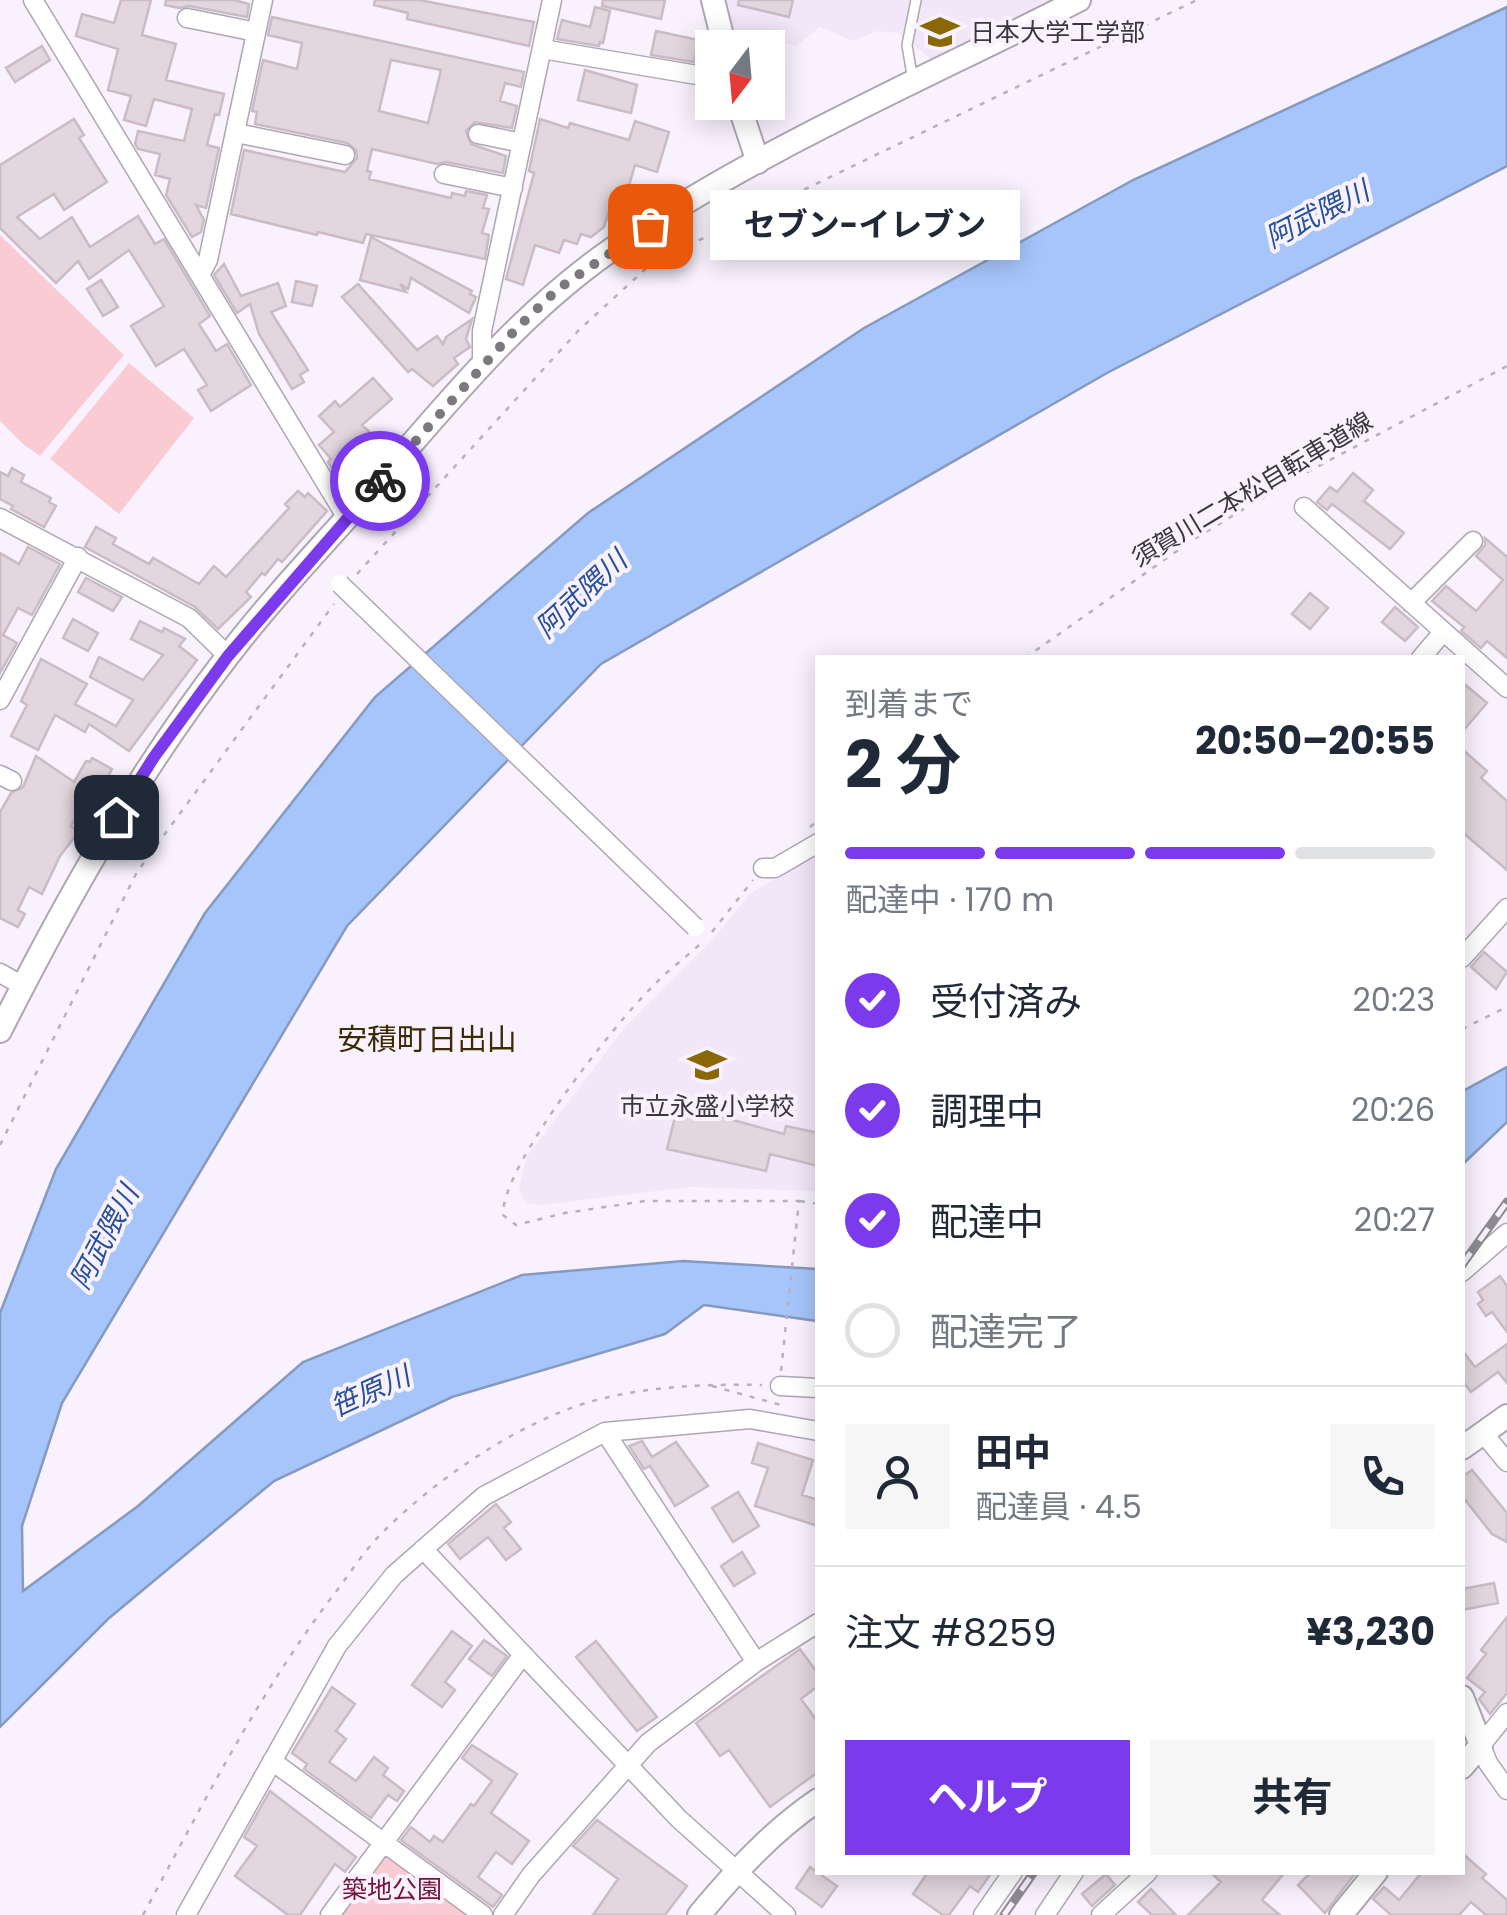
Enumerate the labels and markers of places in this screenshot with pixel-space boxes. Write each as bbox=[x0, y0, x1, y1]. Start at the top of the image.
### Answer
school or university icon: 日本大学工学部 bbox=[919, 11, 961, 53]
place label: 日本大学工学部 bbox=[970, 15, 1145, 50]
pin bbox=[608, 184, 693, 269]
callout: セブン-イレブン bbox=[710, 191, 1020, 261]
pin bbox=[74, 775, 159, 860]
school or university icon: 市立永盛小学校 bbox=[686, 1044, 728, 1086]
place label: 市立永盛小学校 bbox=[619, 1089, 795, 1124]

